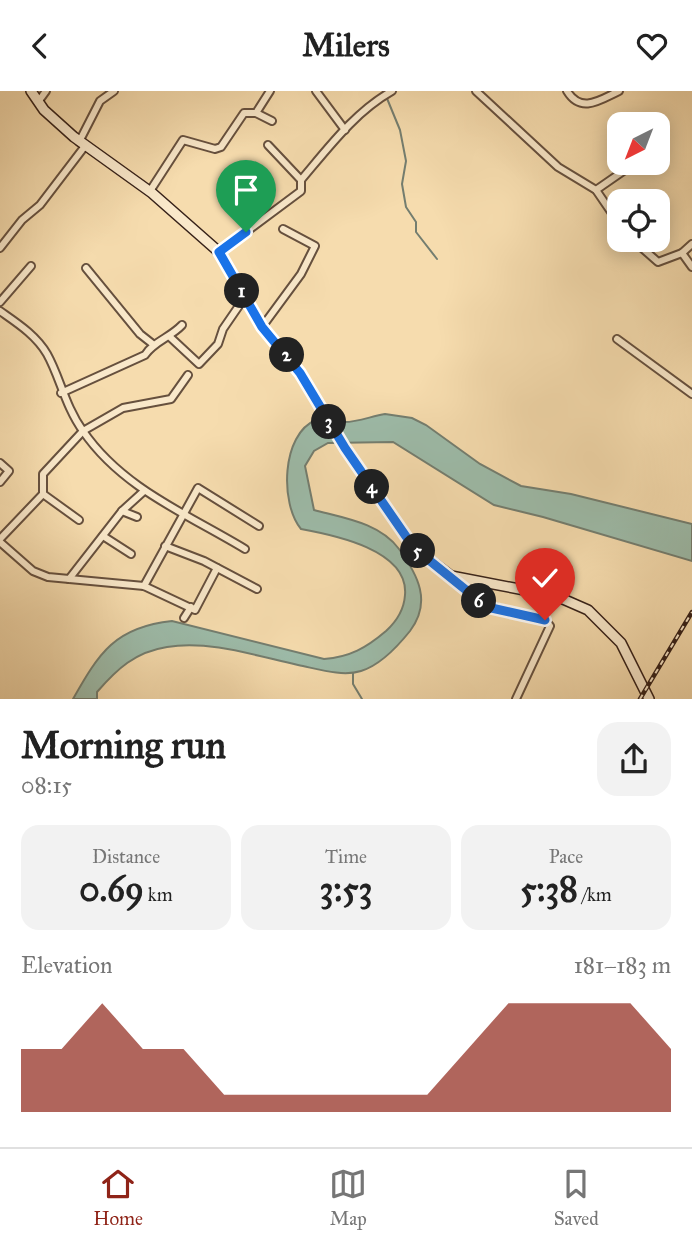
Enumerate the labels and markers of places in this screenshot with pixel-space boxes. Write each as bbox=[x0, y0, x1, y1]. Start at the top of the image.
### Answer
pin bbox=[216, 160, 276, 232]
pin: 1 bbox=[224, 273, 260, 309]
pin: 2 bbox=[270, 337, 304, 373]
pin: 3 bbox=[312, 405, 346, 439]
pin: 4 bbox=[354, 469, 390, 505]
pin: 5 bbox=[400, 533, 436, 568]
pin bbox=[515, 548, 575, 620]
pin: 6 bbox=[462, 583, 496, 619]

